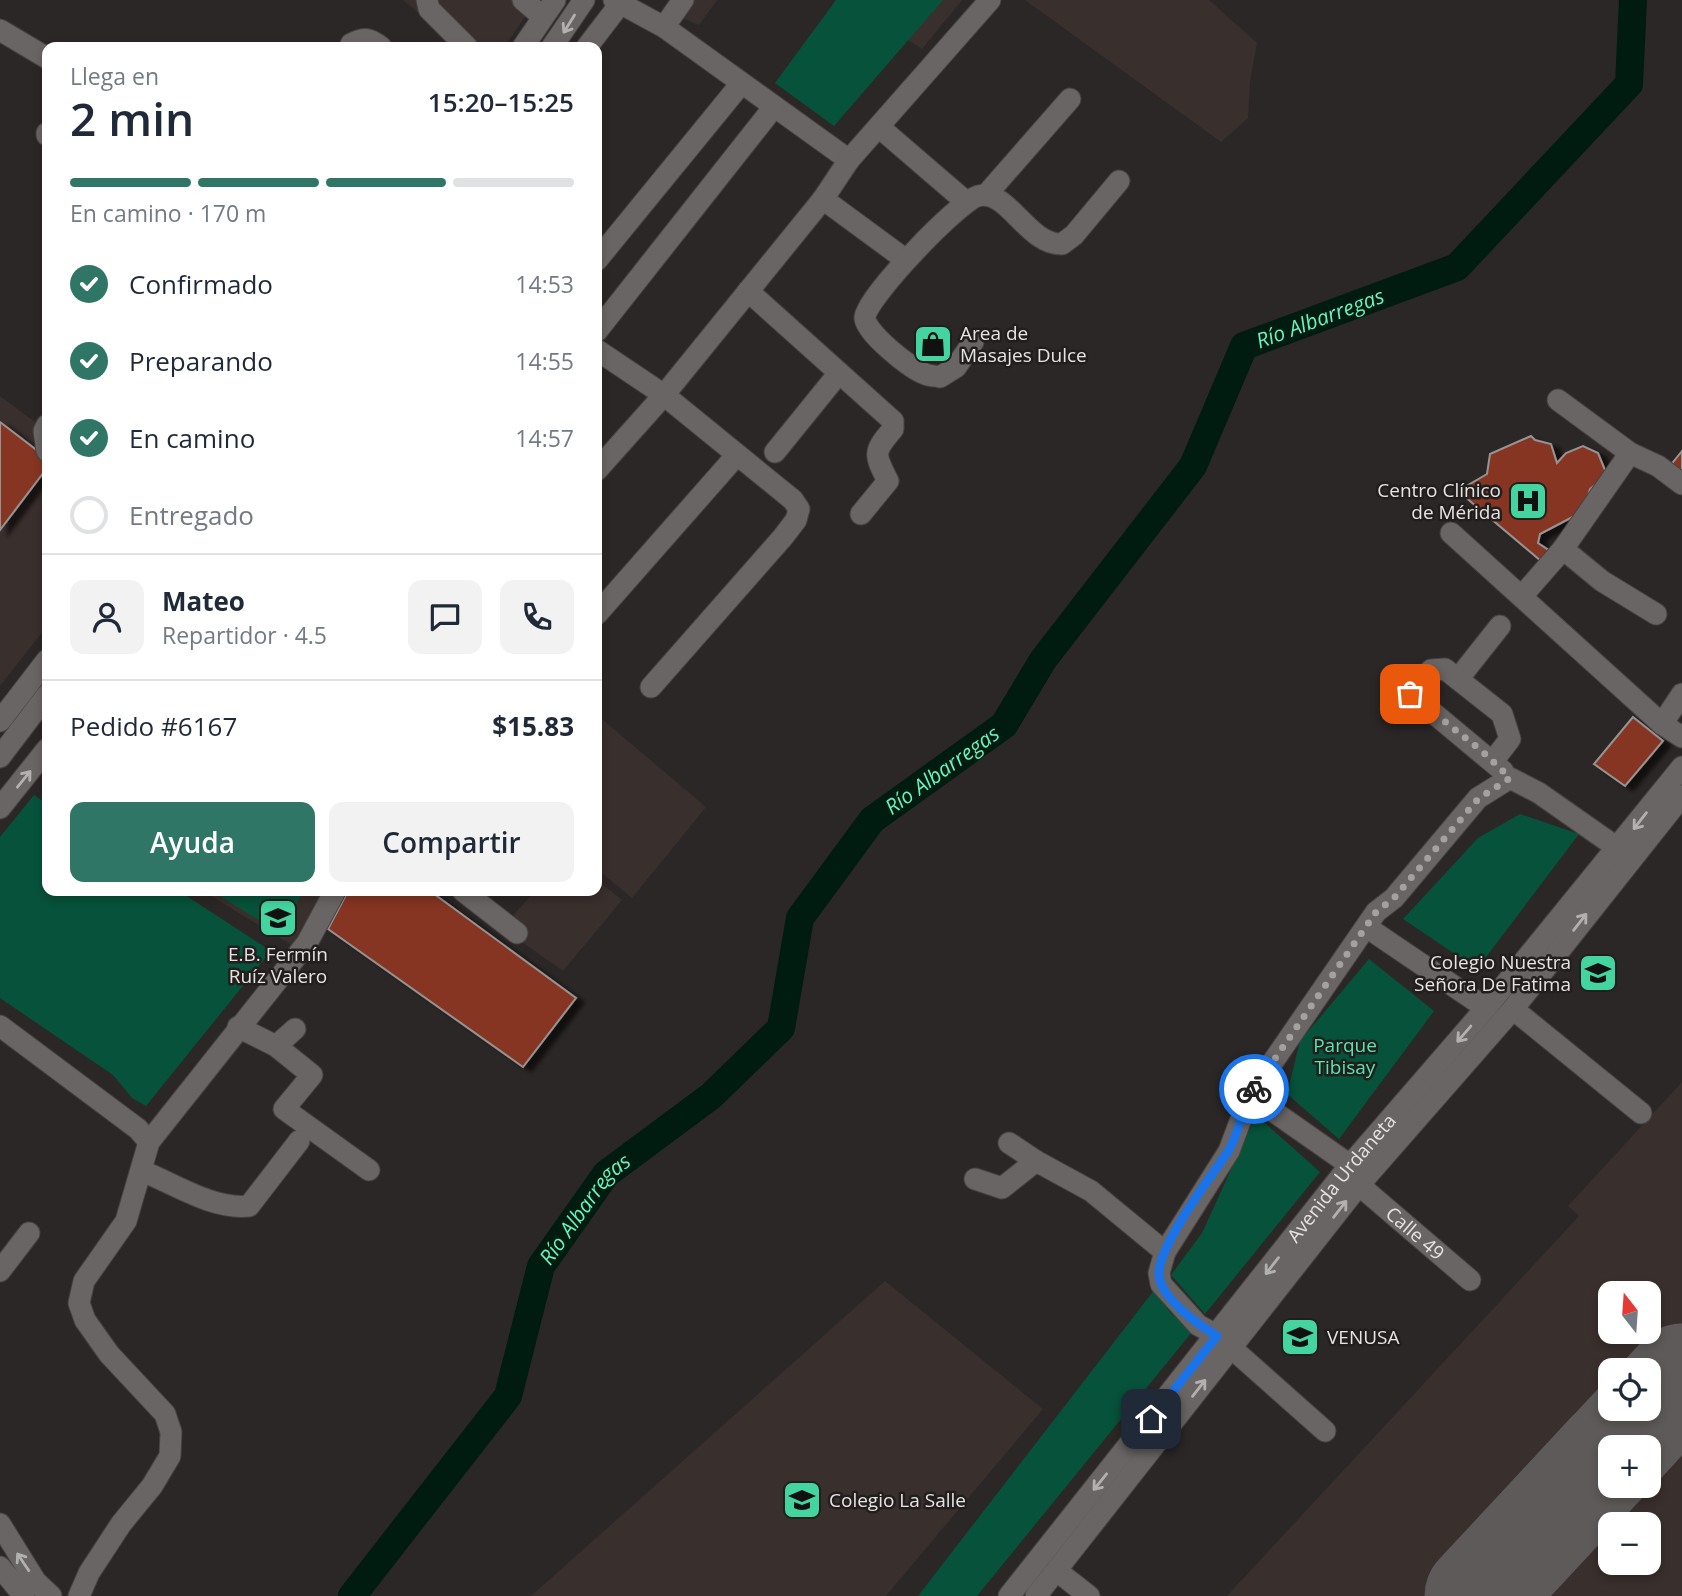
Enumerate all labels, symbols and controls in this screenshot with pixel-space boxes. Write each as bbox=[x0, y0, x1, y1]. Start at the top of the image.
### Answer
one-way arrow bbox=[561, 14, 576, 33]
text: Llega en bbox=[70, 60, 159, 92]
text: 15:20–15:25 bbox=[428, 84, 574, 120]
text: 2 min bbox=[70, 87, 194, 149]
text: En camino · 170 m bbox=[70, 197, 266, 229]
icon: check bbox=[70, 265, 108, 303]
text: Confirmado bbox=[129, 266, 273, 302]
text: 14:53 bbox=[515, 268, 574, 300]
water label: Río Albarregas bbox=[1252, 281, 1388, 354]
place label: Area de Masajes Dulce bbox=[960, 320, 1087, 368]
shop icon: Area de Masajes Dulce bbox=[912, 323, 954, 365]
icon: check bbox=[70, 342, 108, 380]
text: Preparando bbox=[129, 343, 273, 379]
text: 14:55 bbox=[515, 345, 574, 377]
icon: check bbox=[70, 419, 108, 457]
text: En camino bbox=[129, 420, 255, 456]
text: 14:57 bbox=[515, 422, 574, 454]
place label: Centro Clínico de Mérida bbox=[1377, 477, 1501, 525]
hospital icon: Centro Clínico de Mérida bbox=[1507, 480, 1549, 522]
text: Entregado bbox=[129, 497, 254, 533]
button: person bbox=[70, 580, 144, 654]
button: chat bbox=[408, 580, 482, 654]
button: phone bbox=[500, 580, 574, 654]
text: Mateo bbox=[162, 583, 245, 619]
text: Repartidor · 4.5 bbox=[162, 619, 327, 651]
pin bbox=[1380, 664, 1440, 724]
icon: bag bbox=[1391, 675, 1429, 713]
text: Pedido #6167 bbox=[70, 708, 237, 744]
text: $15.83 bbox=[492, 708, 574, 744]
water label: Río Albarregas bbox=[879, 719, 1005, 820]
one-way arrow bbox=[16, 770, 31, 788]
button: Ayuda bbox=[70, 802, 315, 882]
button: Compartir bbox=[329, 802, 574, 882]
one-way arrow bbox=[1633, 811, 1648, 830]
school or university icon: E.B. Fermín Ruíz Valero bbox=[257, 897, 299, 939]
one-way arrow bbox=[1572, 913, 1587, 932]
place label: E.B. Fermín Ruíz Valero bbox=[228, 941, 328, 989]
place label: Colegio Nuestra Señora De Fatima bbox=[1414, 949, 1571, 997]
school or university icon: Colegio Nuestra Señora De Fatima bbox=[1577, 952, 1619, 994]
one-way arrow bbox=[1456, 1025, 1472, 1043]
park label: Parque Tibisay bbox=[1313, 1032, 1377, 1080]
courier bbox=[1219, 1054, 1289, 1124]
icon: bike bbox=[1235, 1070, 1273, 1108]
street label: Avenida Urdaneta bbox=[1281, 1108, 1402, 1248]
water label: Río Albarregas bbox=[532, 1147, 636, 1270]
one-way arrow bbox=[1332, 1201, 1347, 1219]
street label: Calle 49 bbox=[1380, 1201, 1450, 1266]
one-way arrow bbox=[1265, 1256, 1280, 1274]
north arrow bbox=[1598, 1281, 1661, 1344]
map controls bbox=[1598, 1281, 1661, 1575]
school or university icon: VENUSA bbox=[1279, 1316, 1321, 1358]
place label: VENUSA bbox=[1327, 1324, 1399, 1350]
button: locate bbox=[1598, 1358, 1661, 1421]
one-way arrow bbox=[1192, 1380, 1207, 1398]
pin bbox=[1121, 1389, 1181, 1449]
icon: home bbox=[1132, 1400, 1170, 1438]
button: + bbox=[1598, 1435, 1661, 1498]
one-way arrow bbox=[1093, 1473, 1108, 1491]
school or university icon: Colegio La Salle bbox=[781, 1479, 823, 1521]
place label: Colegio La Salle bbox=[829, 1487, 966, 1513]
button: − bbox=[1598, 1512, 1661, 1575]
one-way arrow bbox=[15, 1553, 30, 1572]

